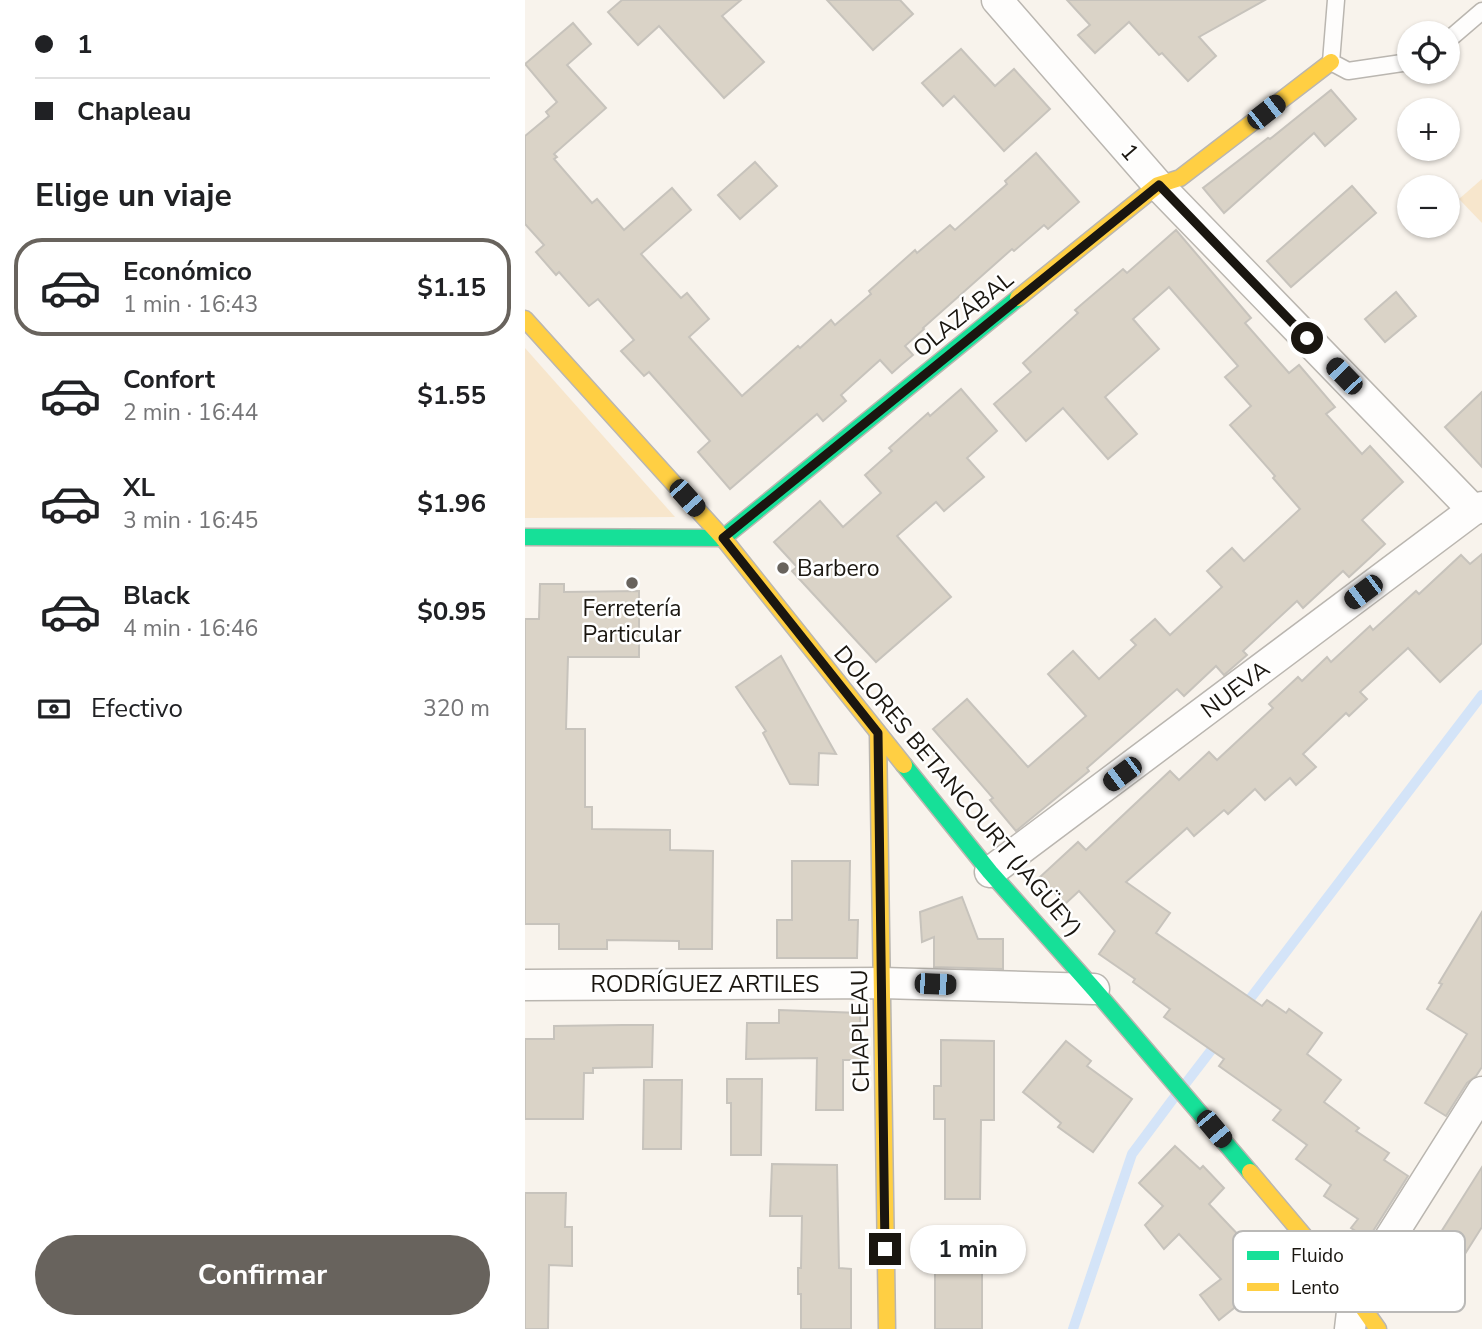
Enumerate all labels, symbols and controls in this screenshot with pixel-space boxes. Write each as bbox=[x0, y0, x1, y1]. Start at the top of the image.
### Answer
map controls bbox=[1397, 21, 1460, 238]
button: locate bbox=[1397, 21, 1460, 84]
text: 1 bbox=[77, 27, 93, 62]
car bbox=[1243, 91, 1290, 133]
text: Chapleau bbox=[77, 94, 191, 129]
button: + bbox=[1397, 98, 1460, 161]
street label: 1 bbox=[1113, 137, 1146, 168]
text: Elige un viaje bbox=[35, 174, 232, 217]
button: − bbox=[1397, 175, 1460, 238]
text: Económico bbox=[123, 254, 252, 289]
icon: car bbox=[39, 256, 102, 319]
street label: OLAZÁBAL bbox=[907, 264, 1020, 364]
text: $1.15 bbox=[417, 270, 486, 305]
text: 1 min · 16:43 bbox=[123, 289, 258, 320]
route start bbox=[1291, 322, 1323, 354]
car bbox=[1322, 354, 1367, 398]
text: Confort bbox=[123, 362, 215, 397]
icon: car bbox=[39, 364, 102, 427]
text: $1.55 bbox=[417, 378, 486, 413]
text: 2 min · 16:44 bbox=[123, 397, 258, 428]
text: XL bbox=[123, 470, 155, 505]
icon: car bbox=[39, 472, 102, 535]
car bbox=[666, 475, 709, 521]
text: $1.96 bbox=[417, 486, 486, 521]
text: 3 min · 16:45 bbox=[123, 505, 258, 536]
place label: Barbero bbox=[797, 553, 880, 584]
marker: Barbero bbox=[775, 560, 791, 576]
car bbox=[1340, 571, 1387, 613]
marker: Ferretería Particular bbox=[624, 575, 640, 591]
text: Black bbox=[123, 578, 190, 613]
icon: car bbox=[39, 580, 102, 643]
place label: Ferretería Particular bbox=[582, 593, 682, 650]
text: $0.95 bbox=[417, 594, 486, 629]
text: 4 min · 16:46 bbox=[123, 613, 258, 644]
street label: DOLORES BETANCOURT (JAGÜEY) bbox=[827, 639, 1089, 943]
street label: NUEVA bbox=[1195, 653, 1276, 725]
icon: cash bbox=[35, 690, 73, 728]
text: Efectivo bbox=[91, 691, 183, 726]
text: 320 m bbox=[423, 693, 490, 724]
car bbox=[1099, 753, 1146, 795]
street label: RODRÍGUEZ ARTILES bbox=[591, 969, 819, 1000]
street label: CHAPLEAU bbox=[844, 969, 877, 1093]
car bbox=[914, 973, 957, 995]
car bbox=[1193, 1106, 1236, 1152]
callout: 1 min bbox=[909, 1224, 1025, 1274]
legend bbox=[1233, 1231, 1465, 1312]
route end bbox=[869, 1233, 901, 1265]
text: 1 min bbox=[938, 1234, 998, 1265]
button: Confirmar bbox=[35, 1235, 490, 1315]
text: Fluido bbox=[1291, 1243, 1344, 1269]
text: Lento bbox=[1291, 1275, 1339, 1301]

